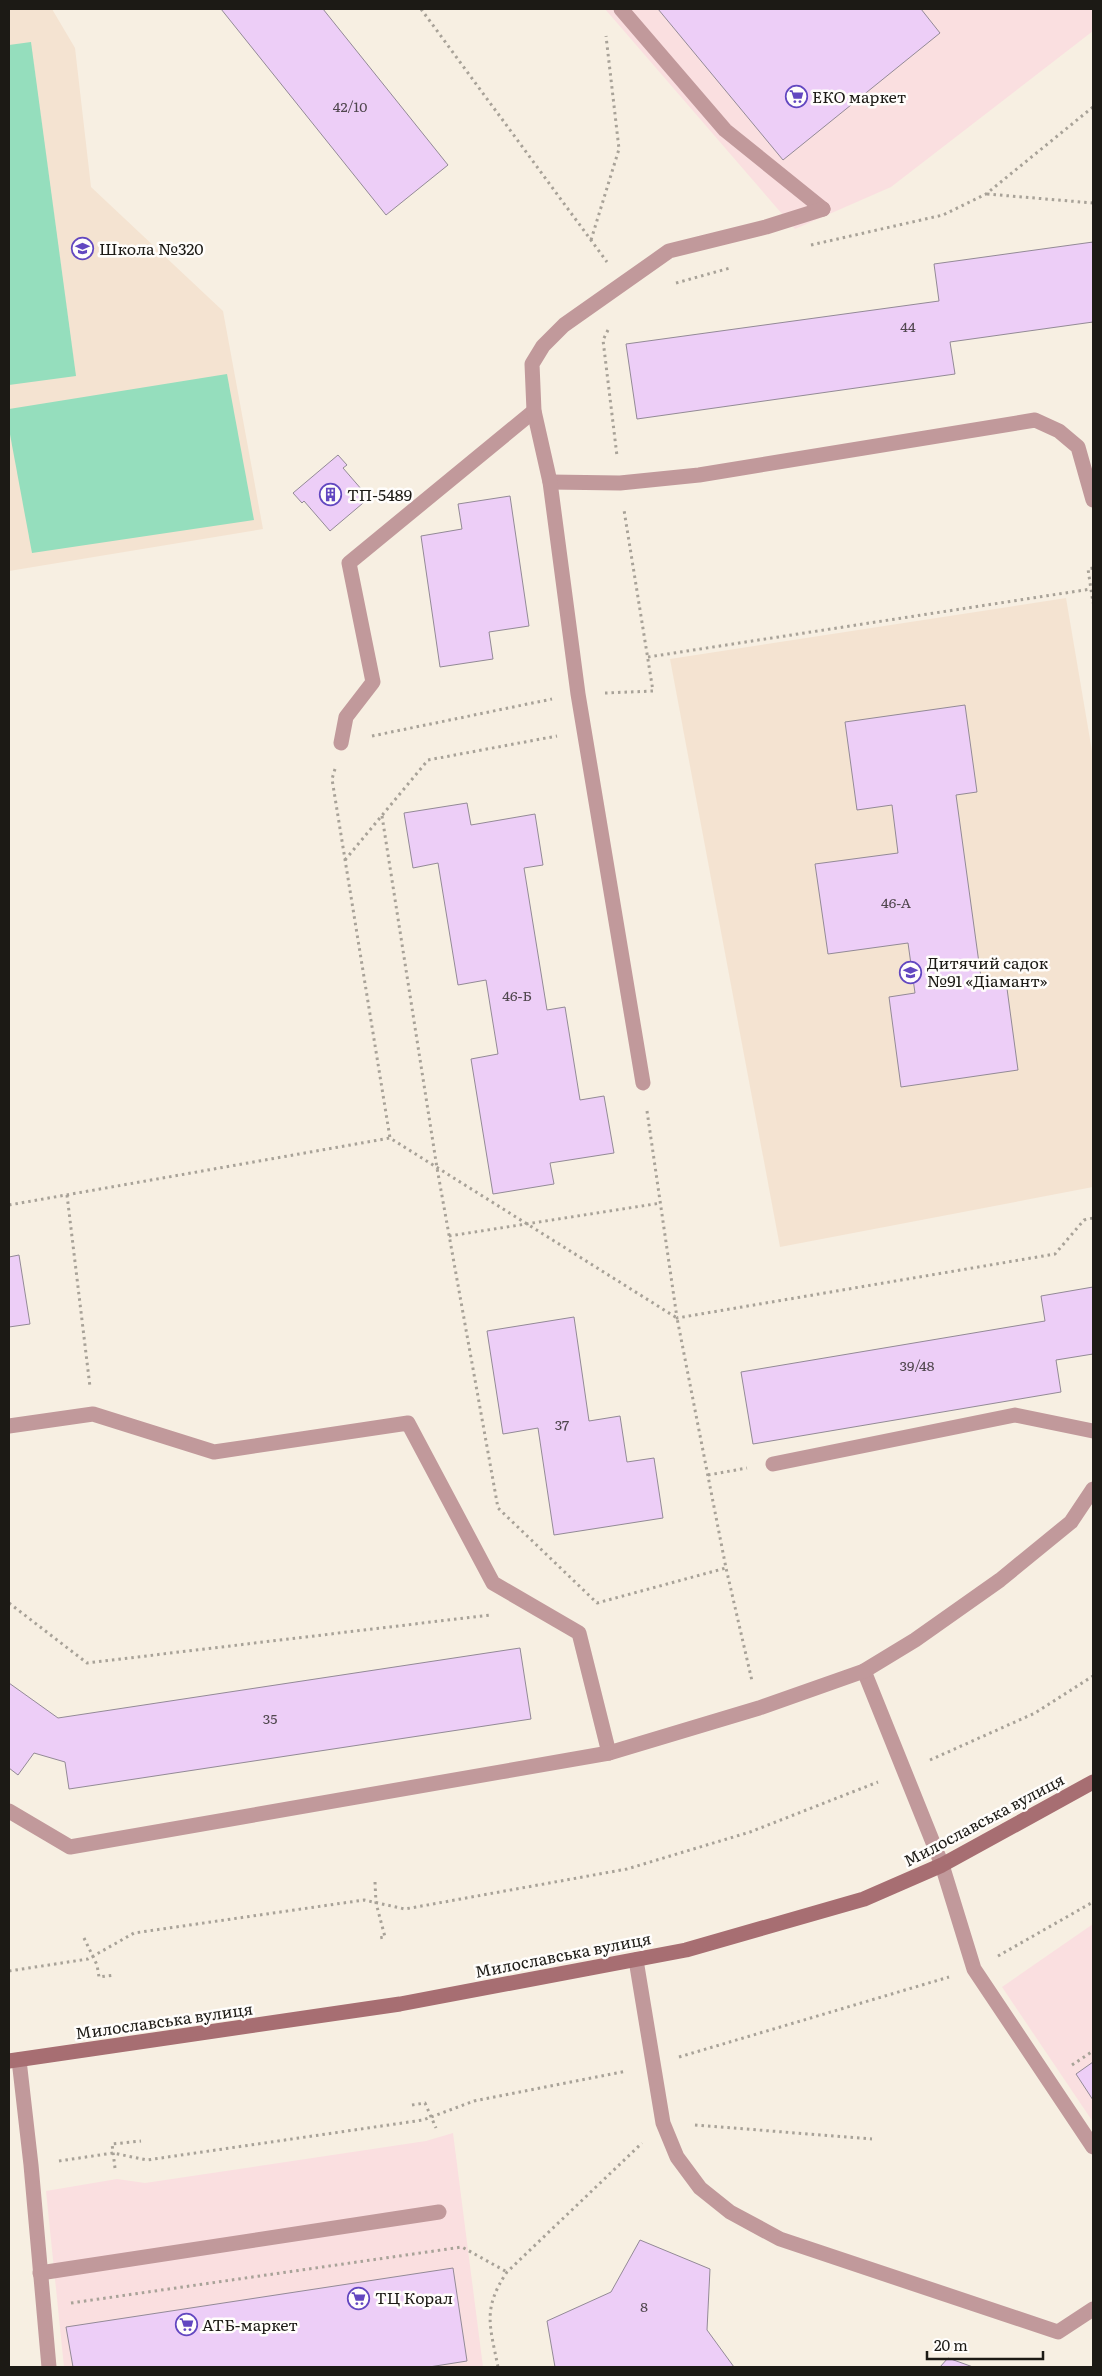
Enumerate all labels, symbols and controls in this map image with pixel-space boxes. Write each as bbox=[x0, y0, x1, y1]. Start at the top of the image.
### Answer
place label: ЕКО маркет bbox=[812, 84, 906, 108]
supermarket icon: ЕКО маркет bbox=[784, 85, 808, 109]
house number: 42/10 bbox=[333, 96, 367, 116]
place label: Школа №320 bbox=[99, 236, 204, 260]
school or university icon: Школа №320 bbox=[71, 237, 95, 261]
house number: 44 bbox=[900, 316, 916, 336]
place label: ТП-5489 bbox=[347, 482, 412, 506]
building icon: ТП-5489 bbox=[319, 483, 343, 507]
house number: 46-А bbox=[881, 892, 912, 912]
place label: Дитячий садок №91 «Діамант» bbox=[927, 950, 1049, 992]
school or university icon: Дитячий садок №91 «Діамант» bbox=[899, 960, 923, 984]
house number: 46-Б bbox=[502, 985, 532, 1005]
house number: 39/48 bbox=[900, 1355, 935, 1375]
house number: 37 bbox=[555, 1414, 569, 1434]
house number: 35 bbox=[263, 1708, 277, 1728]
street label: Милославська вулиця bbox=[899, 1767, 1068, 1872]
street label: Милославська вулиця bbox=[473, 1925, 653, 1983]
street label: Милославська вулиця bbox=[74, 1996, 254, 2044]
place label: ТЦ Корал bbox=[375, 2285, 453, 2309]
supermarket icon: ТЦ Корал bbox=[347, 2286, 371, 2310]
house number: 8 bbox=[640, 2296, 648, 2316]
place label: АТБ-маркет bbox=[202, 2312, 298, 2336]
supermarket icon: АТБ-маркет bbox=[174, 2313, 198, 2337]
scale bar bbox=[927, 2328, 1043, 2360]
text: 20 m bbox=[934, 2333, 968, 2356]

